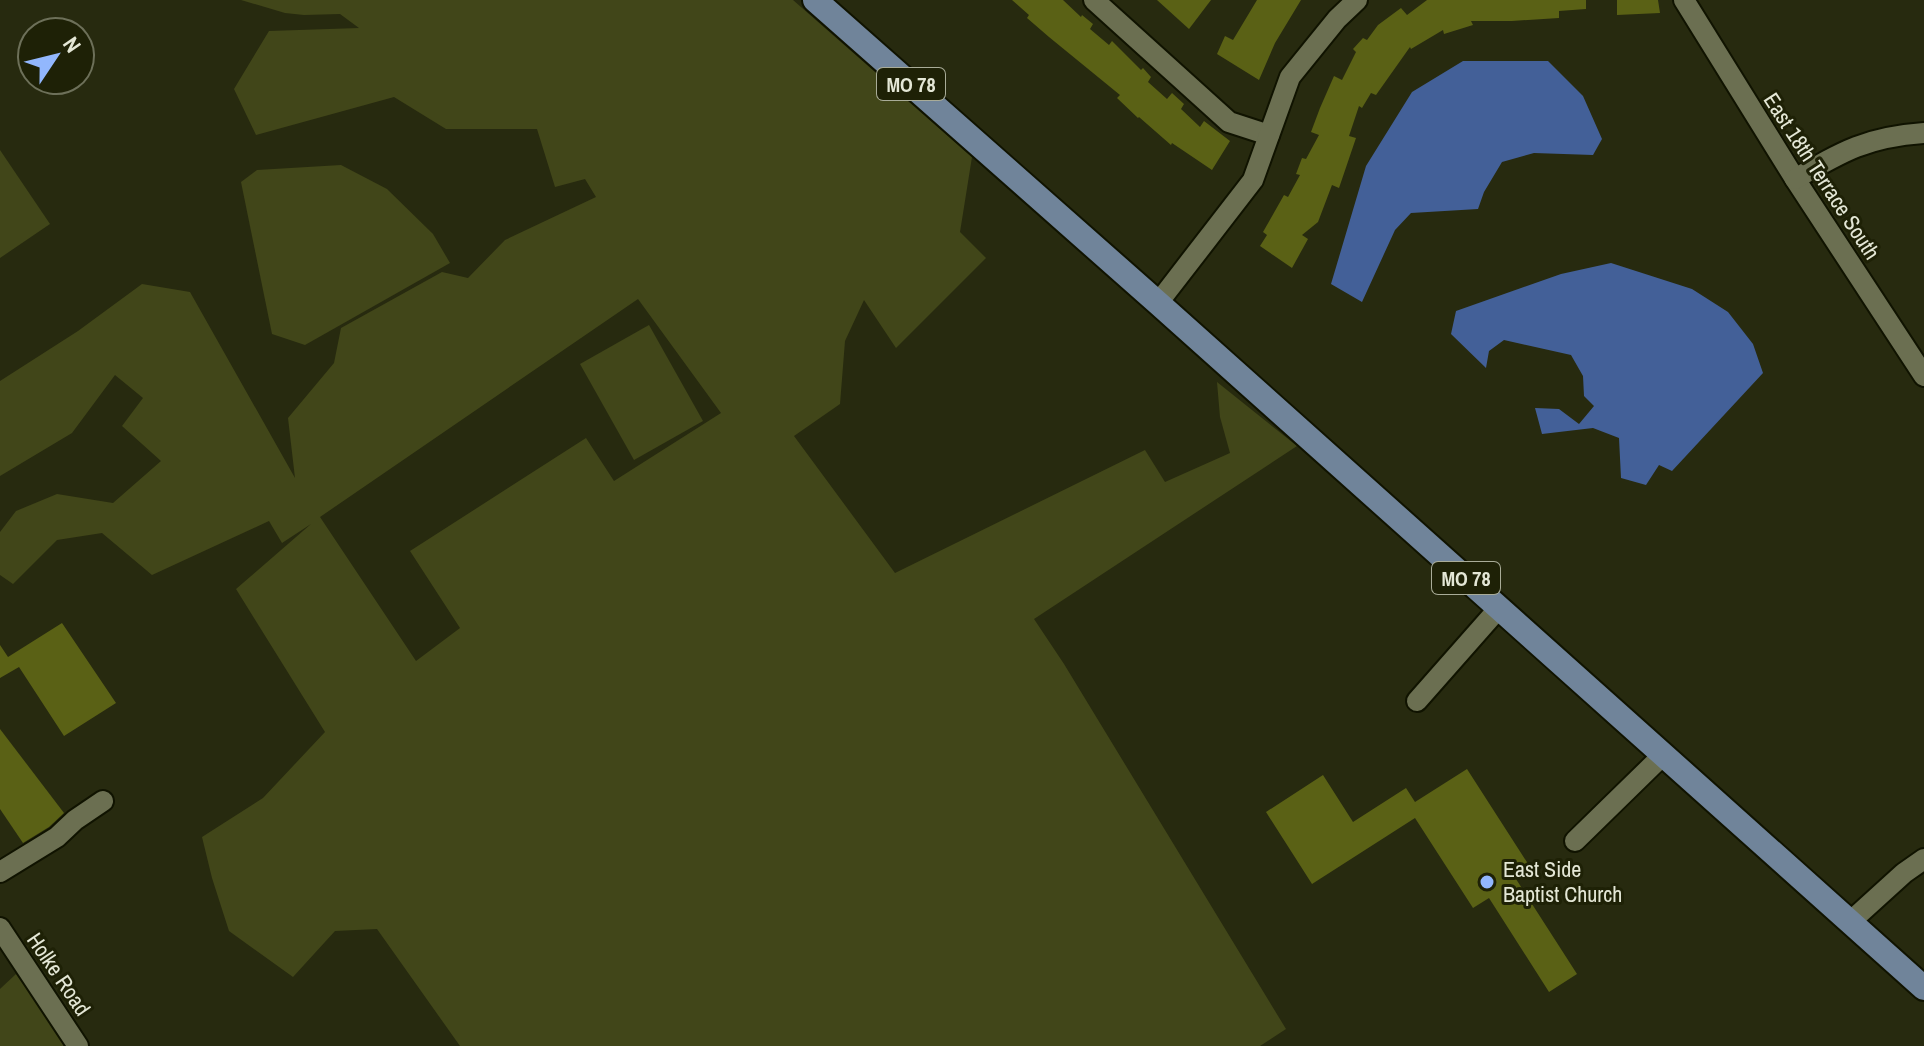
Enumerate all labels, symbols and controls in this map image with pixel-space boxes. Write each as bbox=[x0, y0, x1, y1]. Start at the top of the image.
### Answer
north arrow bbox=[16, 16, 96, 96]
text: N bbox=[56, 31, 88, 58]
road number: MO 78 bbox=[877, 68, 945, 100]
street label: East 18th Terrace South bbox=[1757, 87, 1887, 265]
road number: MO 78 bbox=[1432, 562, 1500, 594]
place label: East Side Baptist Church bbox=[1503, 854, 1622, 909]
marker: East Side Baptist Church bbox=[1478, 873, 1496, 891]
street label: Holke Road bbox=[20, 927, 98, 1021]

